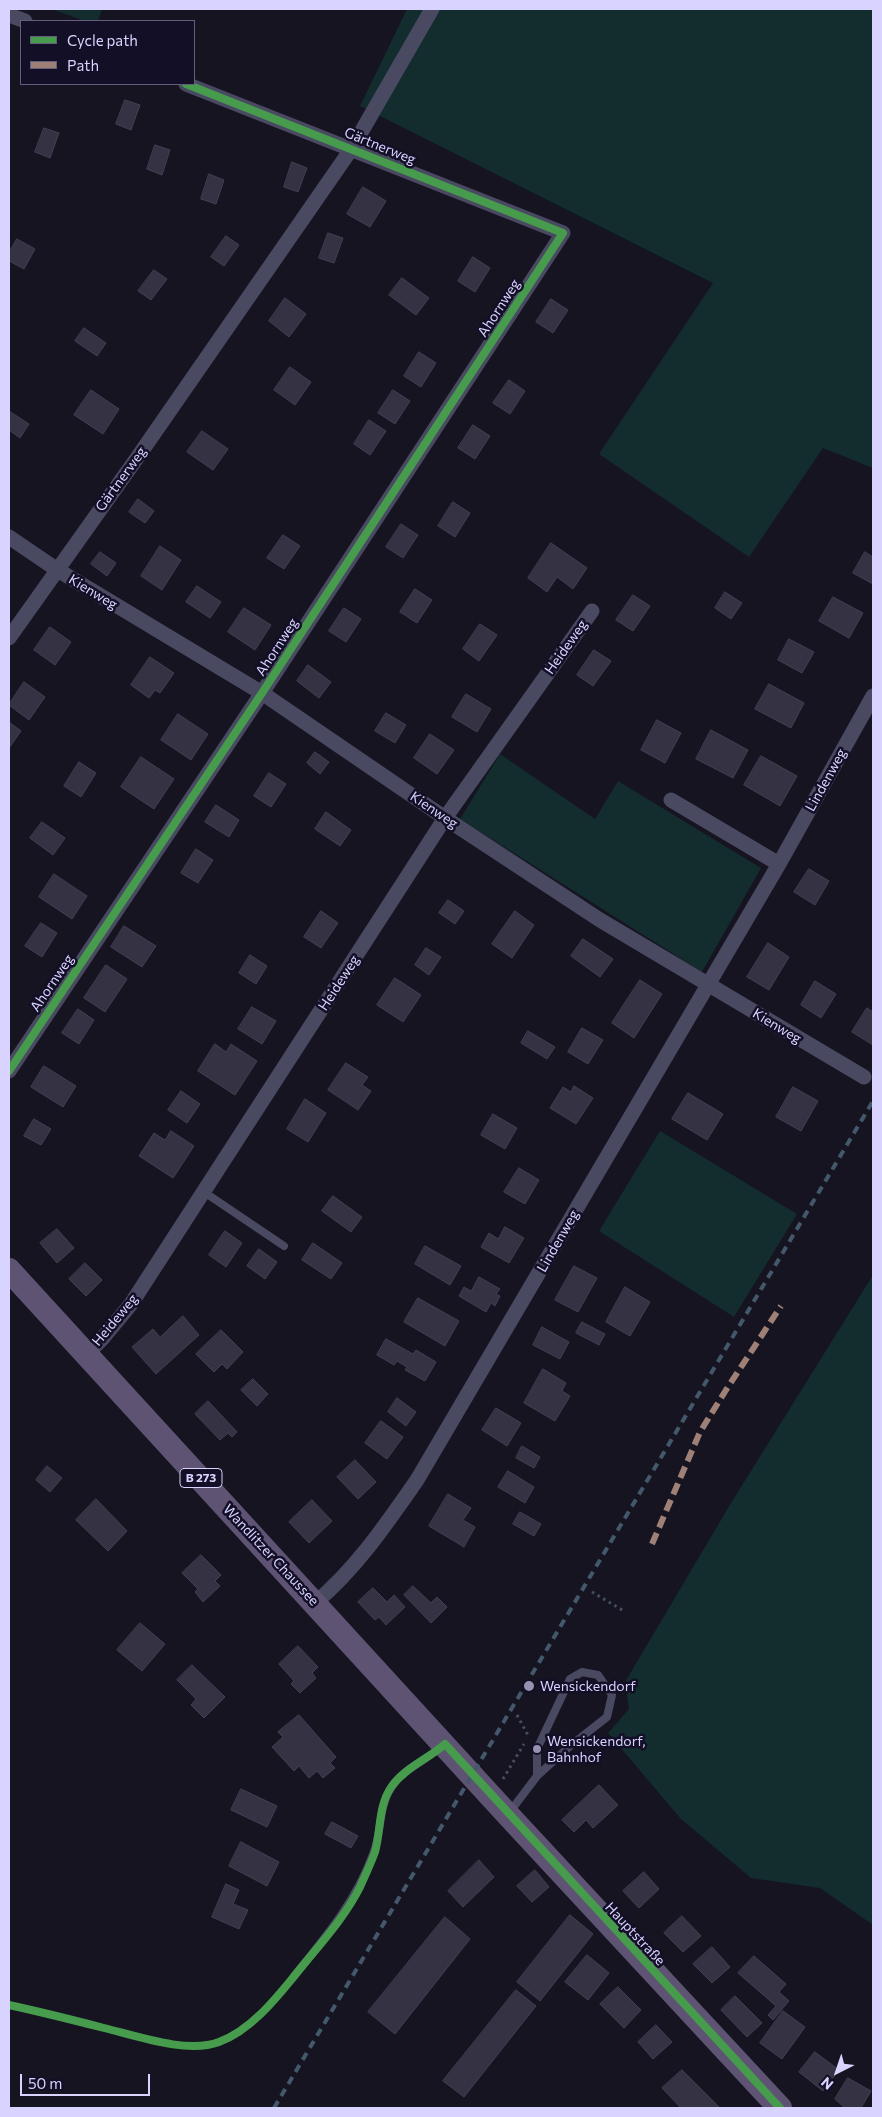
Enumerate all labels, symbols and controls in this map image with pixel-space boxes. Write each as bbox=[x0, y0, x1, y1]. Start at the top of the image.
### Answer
legend bbox=[20, 20, 195, 85]
text: Cycle path bbox=[67, 31, 138, 49]
text: Path bbox=[67, 56, 99, 74]
street label: Gärtnerweg bbox=[342, 124, 418, 168]
street label: Ahornweg bbox=[474, 276, 524, 340]
street label: Gärtnerweg bbox=[92, 443, 150, 515]
street label: Kienweg bbox=[65, 571, 121, 613]
street label: Ahornweg bbox=[252, 615, 302, 679]
street label: Heideweg bbox=[541, 617, 591, 677]
street label: Lindenweg bbox=[802, 746, 850, 814]
street label: Kienweg bbox=[407, 788, 461, 832]
street label: Ahornweg bbox=[27, 951, 77, 1015]
street label: Heideweg bbox=[315, 952, 363, 1014]
street label: Kienweg bbox=[749, 1005, 805, 1047]
street label: Lindenweg bbox=[534, 1207, 582, 1275]
street label: Heideweg bbox=[88, 1291, 142, 1349]
road number: B 273 bbox=[180, 1469, 222, 1488]
street label: Wandlitzer Chaussee bbox=[220, 1501, 322, 1609]
place label: Wensickendorf bbox=[540, 1678, 636, 1694]
marker: Wensickendorf bbox=[522, 1679, 536, 1693]
place label: Wensickendorf, Bahnhof bbox=[547, 1733, 645, 1765]
marker: Wensickendorf, Bahnhof bbox=[531, 1743, 543, 1755]
street label: Hauptstraße bbox=[601, 1899, 669, 1969]
north arrow bbox=[812, 2047, 862, 2097]
scale bar bbox=[22, 2064, 152, 2096]
text: 50 m bbox=[28, 2074, 62, 2092]
text: N bbox=[817, 2074, 836, 2094]

